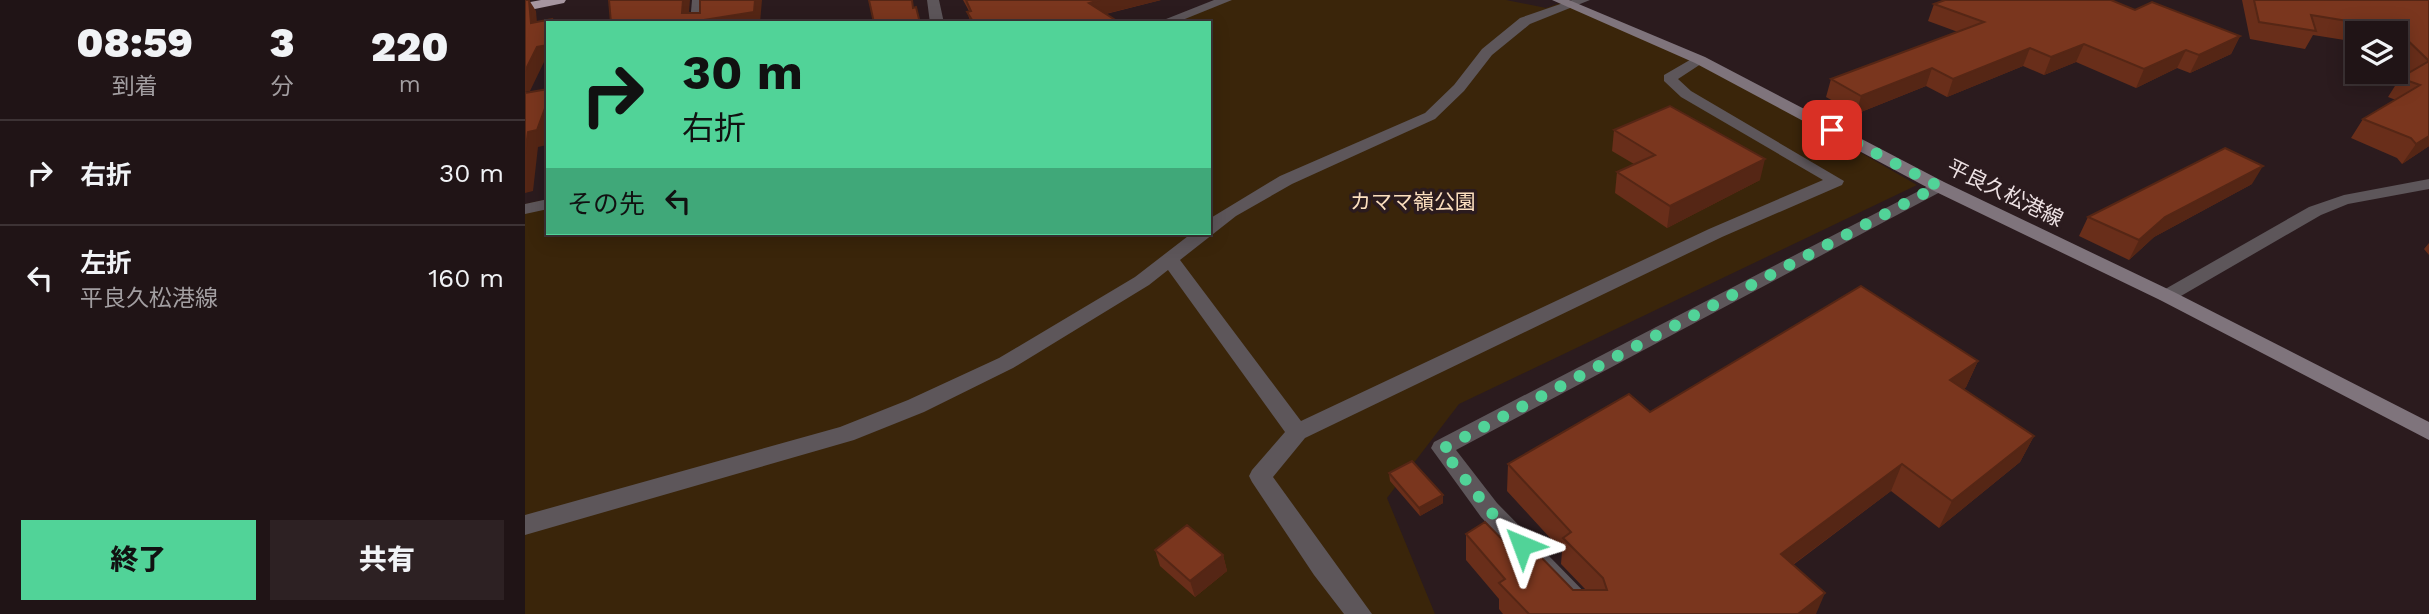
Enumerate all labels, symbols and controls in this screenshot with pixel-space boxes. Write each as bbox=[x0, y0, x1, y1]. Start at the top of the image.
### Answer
text: 08:59 bbox=[76, 18, 193, 67]
text: 3 bbox=[270, 18, 295, 67]
map controls bbox=[2345, 21, 2408, 84]
button: layers bbox=[2345, 21, 2408, 84]
text: 220 bbox=[371, 22, 449, 71]
text: 30 m bbox=[682, 43, 803, 101]
icon: right bbox=[567, 49, 658, 140]
text: m bbox=[399, 71, 421, 98]
text: 到着 bbox=[112, 73, 158, 100]
text: 分 bbox=[271, 73, 294, 100]
pin bbox=[1802, 100, 1862, 160]
text: 右折 bbox=[682, 109, 746, 147]
icon: arrive bbox=[1813, 111, 1851, 149]
icon: right bbox=[21, 154, 59, 192]
street label: 平良久松港線 bbox=[1943, 154, 2067, 231]
text: 30 m bbox=[439, 158, 504, 188]
text: 右折 bbox=[80, 160, 132, 190]
icon: left bbox=[659, 182, 697, 220]
text: その先 bbox=[567, 189, 645, 219]
park label: カママ嶺公園 bbox=[1350, 189, 1476, 214]
text: 左折 bbox=[80, 248, 132, 278]
icon: left bbox=[21, 259, 59, 297]
text: 160 m bbox=[428, 263, 504, 293]
text: 平良久松港線 bbox=[80, 285, 218, 312]
position arrow bbox=[1485, 508, 1559, 582]
button: 終了 bbox=[21, 520, 256, 600]
button: 共有 bbox=[270, 520, 504, 600]

